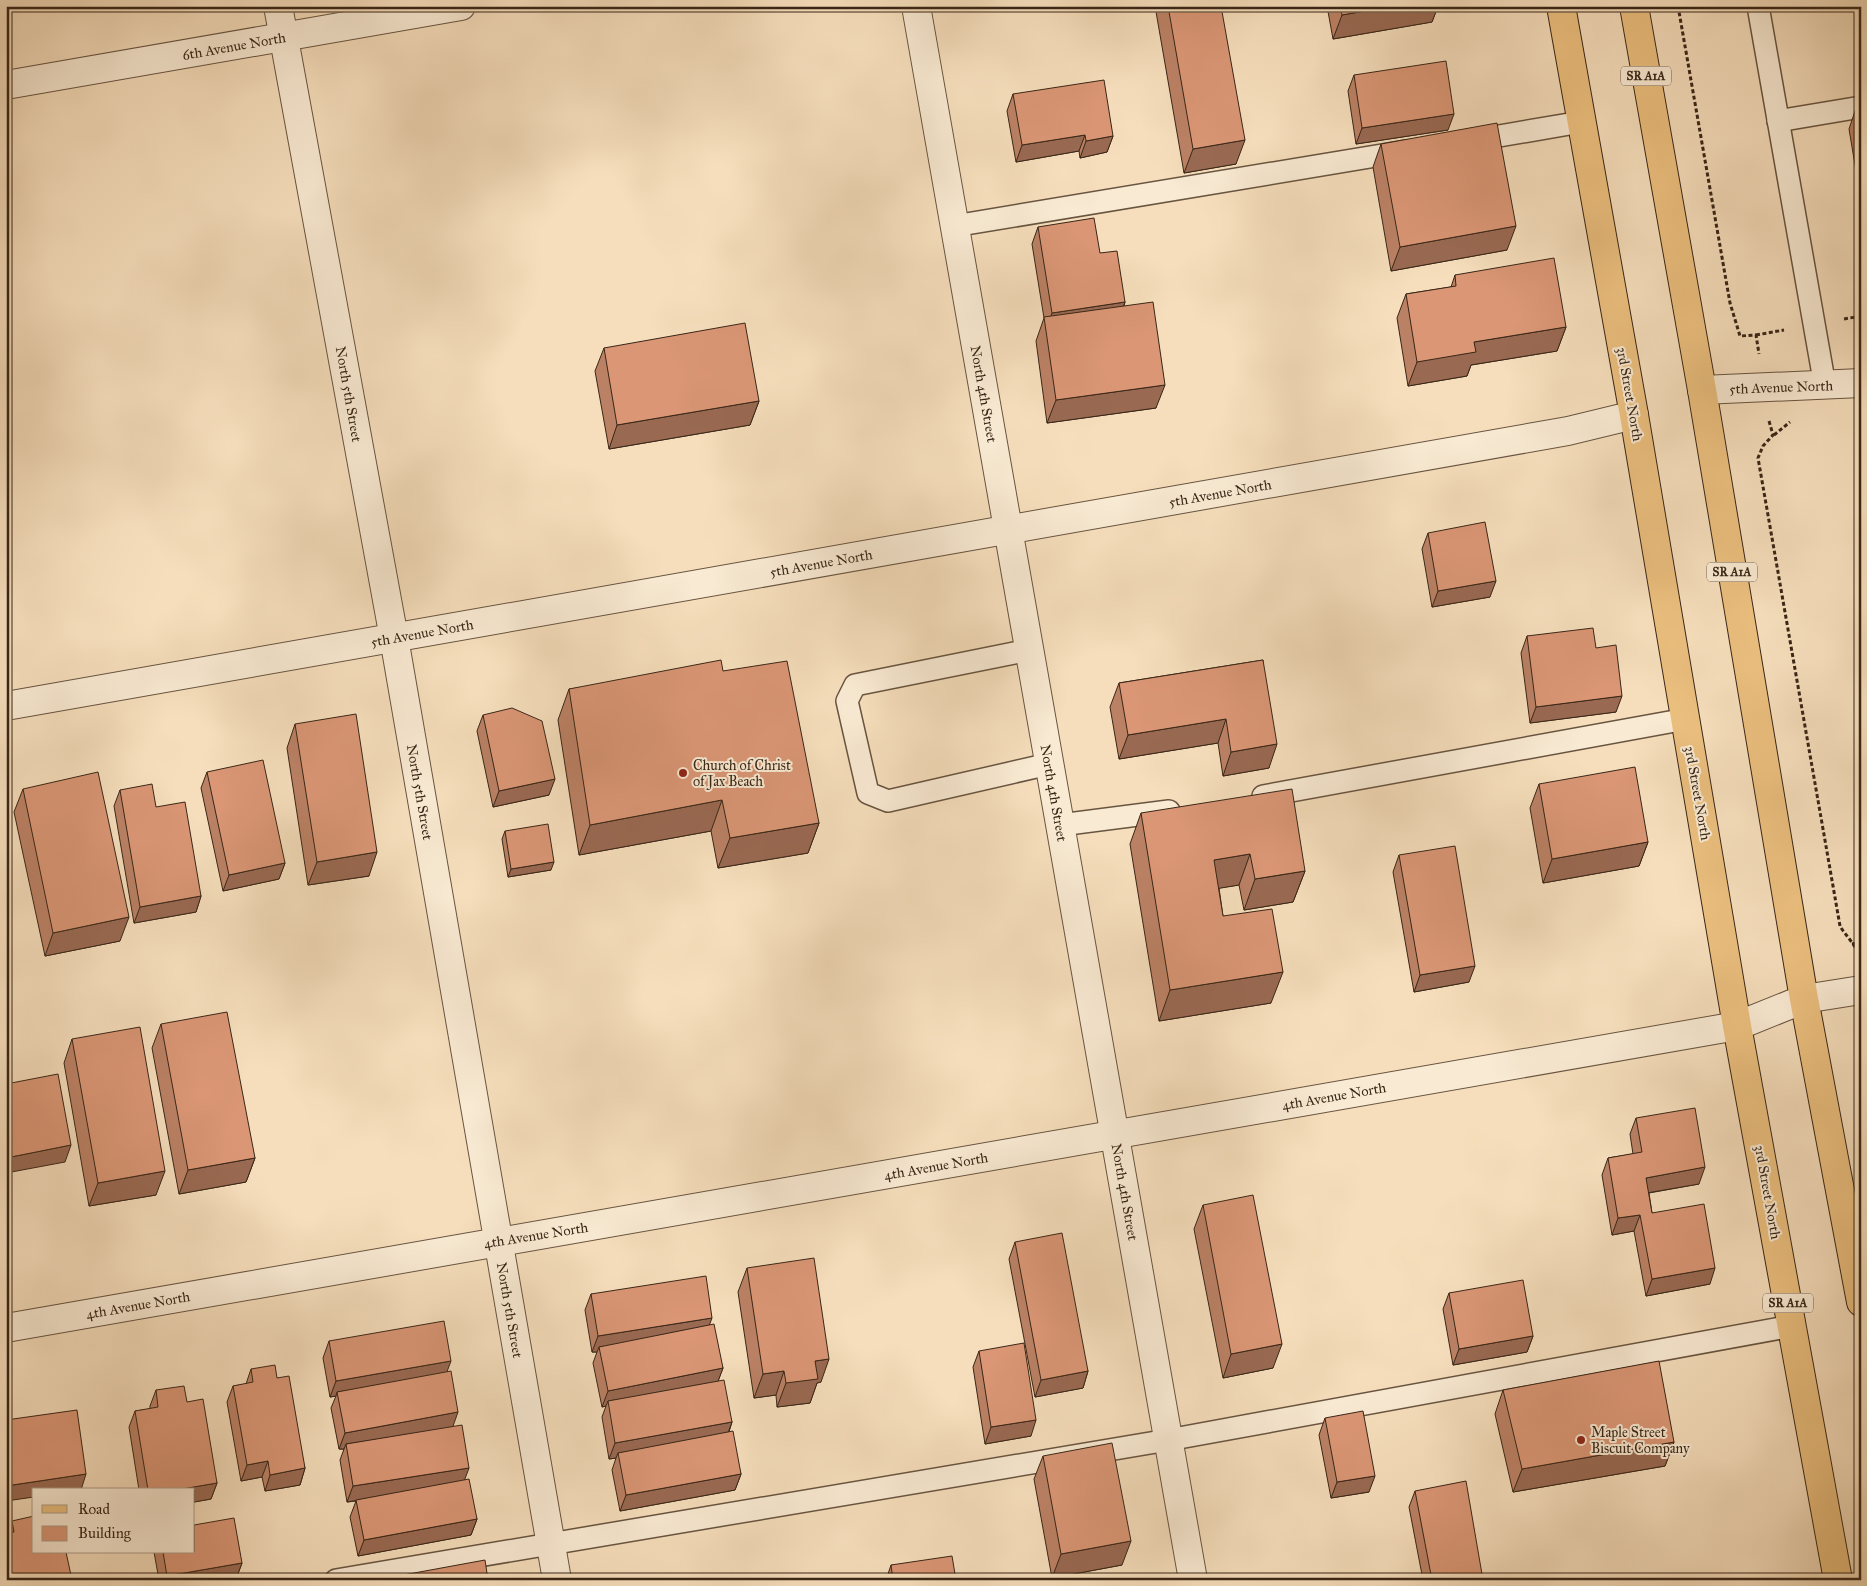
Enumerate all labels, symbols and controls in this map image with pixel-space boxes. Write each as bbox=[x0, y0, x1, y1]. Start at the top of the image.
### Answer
street label: 6th Avenue North bbox=[181, 29, 287, 64]
road number: SR A1A bbox=[1621, 66, 1671, 85]
street label: North 4th Street bbox=[967, 344, 1000, 444]
street label: North 5th Street bbox=[332, 345, 365, 443]
street label: 3rd Street North bbox=[1613, 346, 1646, 443]
street label: 5th Avenue North bbox=[1729, 377, 1834, 398]
street label: 5th Avenue North bbox=[1167, 476, 1273, 511]
street label: 5th Avenue North bbox=[768, 546, 874, 581]
road number: SR A1A bbox=[1707, 562, 1757, 582]
street label: 5th Avenue North bbox=[369, 616, 475, 651]
street label: North 5th Street bbox=[403, 743, 436, 841]
street label: North 4th Street bbox=[1037, 743, 1070, 843]
street label: 3rd Street North bbox=[1681, 745, 1714, 842]
place label: Church of Christ of Jax Beach bbox=[693, 757, 791, 791]
marker: Church of Christ of Jax Beach bbox=[677, 767, 689, 779]
street label: 4th Avenue North bbox=[1281, 1079, 1388, 1114]
street label: North 4th Street bbox=[1108, 1142, 1141, 1242]
street label: 3rd Street North bbox=[1751, 1144, 1784, 1241]
street label: 4th Avenue North bbox=[883, 1149, 990, 1184]
street label: 4th Avenue North bbox=[483, 1219, 590, 1252]
street label: North 5th Street bbox=[493, 1261, 526, 1359]
street label: 4th Avenue North bbox=[85, 1288, 192, 1323]
road number: SR A1A bbox=[1763, 1294, 1813, 1312]
place label: Maple Street Biscuit Company bbox=[1591, 1424, 1690, 1457]
marker: Maple Street Biscuit Company bbox=[1575, 1434, 1587, 1446]
legend bbox=[32, 1488, 195, 1554]
text: Road bbox=[78, 1500, 110, 1518]
text: Building bbox=[78, 1524, 132, 1542]

